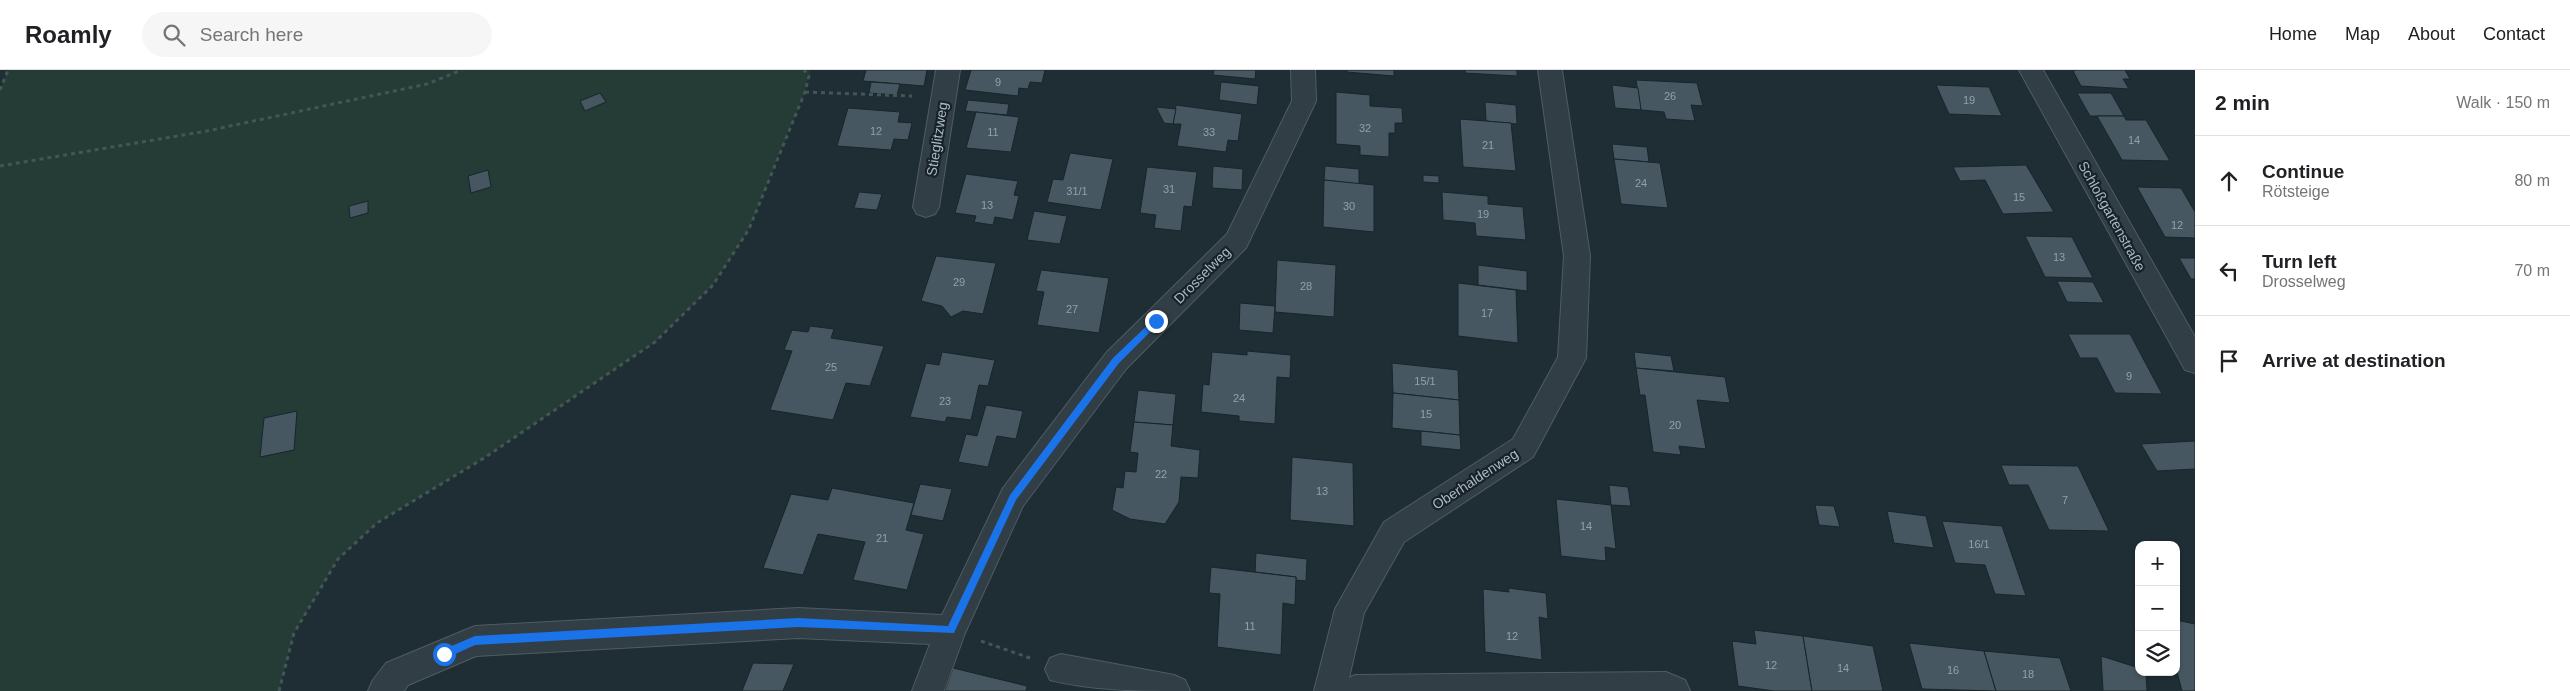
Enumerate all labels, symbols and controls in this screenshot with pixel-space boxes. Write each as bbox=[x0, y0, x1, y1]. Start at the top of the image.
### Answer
search box bbox=[142, 12, 492, 57]
text: Roamly bbox=[25, 21, 112, 48]
icon: search bbox=[160, 21, 188, 49]
text: Search here bbox=[200, 24, 303, 45]
text: Home bbox=[2269, 24, 2317, 44]
text: Map bbox=[2345, 24, 2380, 44]
text: About bbox=[2408, 24, 2455, 44]
text: Contact bbox=[2483, 24, 2545, 44]
house number: 9 bbox=[995, 76, 1001, 88]
house number: 26 bbox=[1664, 90, 1676, 102]
text: 2 min bbox=[2215, 91, 2270, 114]
house number: 19 bbox=[1963, 94, 1975, 106]
text: Walk · 150 m bbox=[2456, 94, 2550, 111]
street label: Stieglitzweg bbox=[923, 101, 951, 177]
house number: 32 bbox=[1359, 122, 1371, 134]
house number: 12 bbox=[870, 125, 882, 137]
house number: 11 bbox=[987, 126, 999, 138]
house number: 33 bbox=[1203, 126, 1215, 138]
house number: 14 bbox=[2128, 134, 2140, 146]
house number: 21 bbox=[1482, 139, 1494, 151]
street label: Schloßgartenstraße bbox=[2075, 158, 2149, 274]
text: Continue bbox=[2262, 161, 2344, 182]
icon: ahead bbox=[2215, 167, 2243, 195]
text: 80 m bbox=[2514, 172, 2550, 189]
house number: 24 bbox=[1635, 177, 1647, 189]
house number: 31 bbox=[1163, 183, 1175, 195]
text: Rötsteige bbox=[2262, 183, 2330, 200]
house number: 31/1 bbox=[1066, 185, 1088, 197]
house number: 15 bbox=[2013, 191, 2025, 203]
house number: 13 bbox=[981, 199, 993, 211]
house number: 30 bbox=[1343, 200, 1355, 212]
house number: 19 bbox=[1477, 208, 1489, 220]
house number: 12 bbox=[2171, 219, 2183, 231]
street label: Drosselweg bbox=[1170, 243, 1234, 307]
house number: 13 bbox=[2053, 251, 2065, 263]
text: Turn left bbox=[2262, 251, 2337, 272]
icon: left bbox=[2215, 257, 2243, 285]
text: 70 m bbox=[2514, 262, 2550, 279]
text: Drosselweg bbox=[2262, 273, 2346, 290]
house number: 29 bbox=[953, 276, 965, 288]
house number: 28 bbox=[1300, 280, 1312, 292]
house number: 27 bbox=[1066, 303, 1078, 315]
house number: 17 bbox=[1481, 307, 1493, 319]
route end bbox=[1145, 310, 1168, 333]
icon: arrive bbox=[2215, 347, 2243, 375]
text: Arrive at destination bbox=[2262, 350, 2446, 371]
house number: 25 bbox=[825, 361, 837, 373]
house number: 9 bbox=[2126, 370, 2132, 382]
house number: 15/1 bbox=[1414, 375, 1436, 387]
house number: 24 bbox=[1233, 392, 1245, 404]
house number: 23 bbox=[939, 395, 951, 407]
house number: 15 bbox=[1420, 408, 1432, 420]
house number: 20 bbox=[1669, 419, 1681, 431]
street label: Oberhaldenweg bbox=[1429, 445, 1521, 513]
house number: 22 bbox=[1155, 468, 1167, 480]
house number: 13 bbox=[1316, 485, 1328, 497]
house number: 7 bbox=[2062, 494, 2068, 506]
house number: 14 bbox=[1580, 520, 1592, 532]
house number: 21 bbox=[876, 532, 888, 544]
house number: 16/1 bbox=[1968, 538, 1990, 550]
map controls bbox=[2135, 541, 2180, 676]
button: + bbox=[2135, 541, 2180, 586]
button: − bbox=[2135, 586, 2180, 631]
house number: 11 bbox=[1244, 620, 1256, 632]
house number: 12 bbox=[1506, 630, 1518, 642]
button: layers bbox=[2135, 631, 2180, 676]
route start bbox=[433, 643, 456, 666]
house number: 12 bbox=[1765, 659, 1777, 671]
house number: 14 bbox=[1837, 662, 1849, 674]
house number: 16 bbox=[1947, 664, 1959, 676]
house number: 18 bbox=[2022, 668, 2034, 680]

